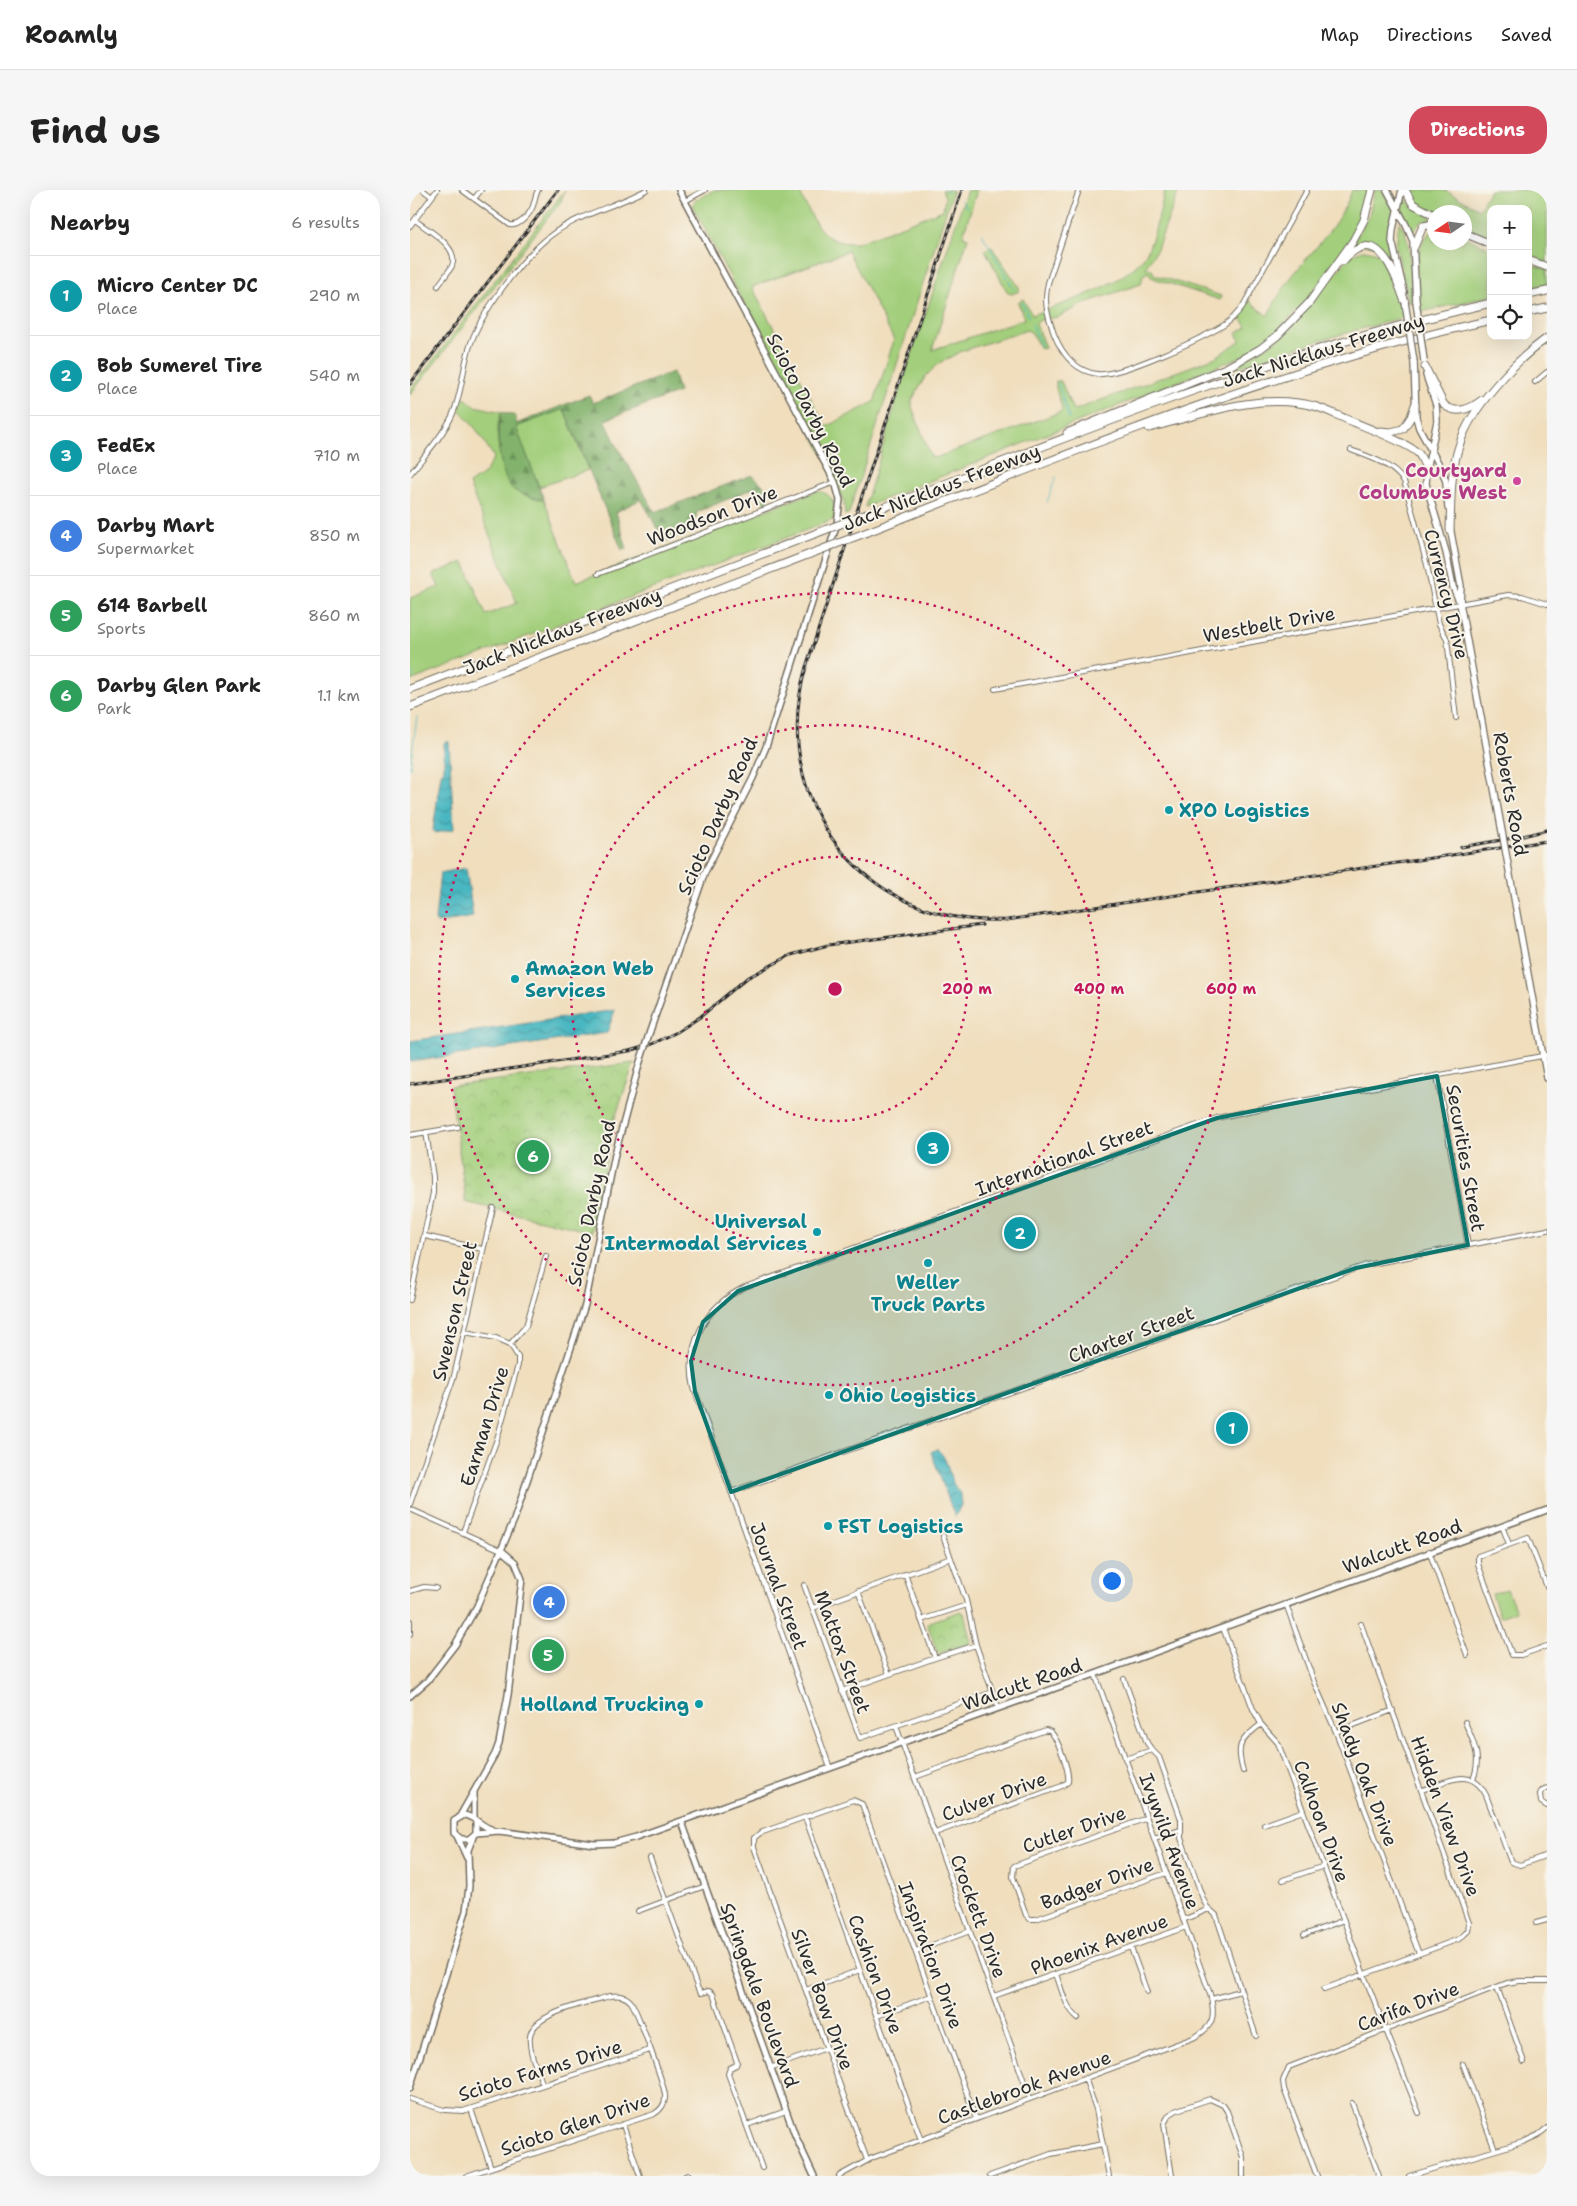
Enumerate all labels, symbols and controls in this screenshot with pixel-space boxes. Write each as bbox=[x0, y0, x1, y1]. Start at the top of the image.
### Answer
text: Roamly bbox=[25, 19, 118, 51]
text: Map bbox=[1321, 23, 1359, 47]
text: Directions bbox=[1387, 23, 1473, 47]
text: Saved bbox=[1501, 23, 1552, 47]
button: Directions bbox=[1409, 106, 1547, 154]
text: Find us bbox=[30, 107, 161, 154]
north arrow bbox=[1427, 205, 1472, 250]
map controls bbox=[1487, 205, 1532, 340]
button: + bbox=[1487, 205, 1532, 250]
text: Nearby bbox=[50, 209, 130, 237]
text: 6 results bbox=[291, 212, 360, 233]
button: − bbox=[1487, 250, 1532, 295]
text: Micro Center DC bbox=[97, 273, 258, 298]
text: 1 bbox=[62, 285, 70, 306]
text: 290 m bbox=[308, 285, 360, 306]
button: locate bbox=[1487, 295, 1532, 340]
text: Place bbox=[97, 298, 138, 319]
street label: Jack Nicklaus Freeway bbox=[1219, 308, 1427, 393]
street label: Scioto Darby Road bbox=[761, 329, 860, 492]
text: Bob Sumerel Tire bbox=[97, 353, 262, 378]
text: 2 bbox=[60, 365, 72, 386]
text: 540 m bbox=[309, 365, 360, 386]
text: Place bbox=[97, 378, 138, 399]
text: FedEx bbox=[97, 433, 155, 458]
street label: Jack Nicklaus Freeway bbox=[839, 438, 1044, 537]
text: 3 bbox=[60, 445, 72, 466]
text: 710 m bbox=[313, 445, 360, 466]
text: Place bbox=[97, 458, 138, 479]
place label: Courtyard Columbus West bbox=[1359, 458, 1507, 505]
marker: Courtyard Columbus West bbox=[1511, 475, 1523, 487]
street label: Woodson Drive bbox=[643, 479, 781, 552]
text: Darby Mart bbox=[97, 513, 214, 538]
text: 4 bbox=[60, 525, 72, 546]
text: 850 m bbox=[309, 525, 360, 546]
street label: Currency Drive bbox=[1418, 526, 1475, 662]
text: Supermarket bbox=[97, 538, 194, 559]
street label: Jack Nicklaus Freeway bbox=[460, 582, 665, 681]
text: 614 Barbell bbox=[97, 593, 207, 618]
street label: Westbelt Drive bbox=[1201, 601, 1337, 648]
text: 5 bbox=[61, 605, 71, 626]
text: 860 m bbox=[308, 605, 360, 626]
text: Sports bbox=[97, 618, 146, 639]
text: Darby Glen Park bbox=[97, 673, 261, 698]
text: 6 bbox=[60, 685, 72, 706]
text: 1.1 km bbox=[317, 685, 360, 706]
text: Park bbox=[97, 698, 131, 719]
street label: Roberts Road bbox=[1487, 730, 1534, 858]
street label: Scioto Darby Road bbox=[671, 734, 763, 899]
place label: XPO Logistics bbox=[1179, 798, 1310, 823]
marker: XPO Logistics bbox=[1163, 804, 1175, 816]
place label: Amazon Web Services bbox=[525, 956, 654, 1003]
marker: Amazon Web Services bbox=[509, 973, 521, 985]
text: 200 m bbox=[942, 979, 992, 999]
text: 400 m bbox=[1074, 979, 1124, 999]
text: 600 m bbox=[1206, 979, 1256, 999]
centre of rings bbox=[826, 980, 844, 998]
street label: Securities Street bbox=[1440, 1082, 1491, 1234]
street label: International Street bbox=[972, 1115, 1156, 1202]
street label: Scioto Darby Road bbox=[562, 1117, 621, 1289]
pin: 3 bbox=[917, 1129, 949, 1167]
pin: 6 bbox=[517, 1137, 549, 1175]
place label: Universal Intermodal Services bbox=[605, 1209, 807, 1256]
pin: 2 bbox=[1004, 1214, 1036, 1252]
marker: Universal Intermodal Services bbox=[811, 1226, 823, 1238]
street label: Swenson Street bbox=[426, 1239, 483, 1383]
marker: Weller Truck Parts bbox=[922, 1257, 934, 1269]
place label: Weller Truck Parts bbox=[871, 1270, 985, 1317]
street label: Charter Street bbox=[1065, 1300, 1198, 1369]
street label: Earman Drive bbox=[454, 1363, 515, 1489]
place label: Ohio Logistics bbox=[839, 1383, 976, 1408]
marker: Ohio Logistics bbox=[823, 1389, 835, 1401]
pin: 1 bbox=[1216, 1409, 1248, 1447]
street label: Walcutt Road bbox=[1339, 1513, 1465, 1580]
place label: FST Logistics bbox=[838, 1514, 964, 1539]
street label: Journal Street bbox=[744, 1519, 813, 1653]
marker: FST Logistics bbox=[822, 1520, 834, 1532]
your location bbox=[1099, 1568, 1125, 1594]
pin: 4 bbox=[533, 1583, 565, 1621]
street label: Mattox Street bbox=[809, 1587, 876, 1717]
pin: 5 bbox=[532, 1636, 564, 1674]
street label: Walcutt Road bbox=[959, 1652, 1085, 1717]
place label: Holland Trucking bbox=[520, 1692, 689, 1717]
marker: Holland Trucking bbox=[693, 1698, 705, 1710]
street label: Shady Oak Drive bbox=[1326, 1699, 1404, 1850]
street label: Hidden View Drive bbox=[1405, 1732, 1486, 1900]
street label: Calhoon Drive bbox=[1288, 1757, 1355, 1886]
street label: Culver Drive bbox=[938, 1766, 1050, 1827]
street label: Ivywild Avenue bbox=[1133, 1770, 1206, 1913]
street label: Cutler Drive bbox=[1019, 1800, 1129, 1859]
street label: Crockett Drive bbox=[945, 1851, 1012, 1981]
street label: Badger Drive bbox=[1037, 1851, 1157, 1915]
street label: Inspiration Drive bbox=[892, 1878, 969, 2032]
street label: Springdale Boulevard bbox=[714, 1899, 805, 2091]
street label: Phoenix Avenue bbox=[1027, 1908, 1171, 1981]
street label: Cashion Drive bbox=[842, 1911, 909, 2037]
street label: Silver Bow Drive bbox=[785, 1925, 860, 2073]
street label: Carifa Drive bbox=[1354, 1976, 1463, 2037]
street label: Scioto Farms Drive bbox=[455, 2034, 625, 2107]
street label: Castlebrook Avenue bbox=[934, 2044, 1114, 2130]
street label: Scioto Glen Drive bbox=[497, 2087, 653, 2162]

